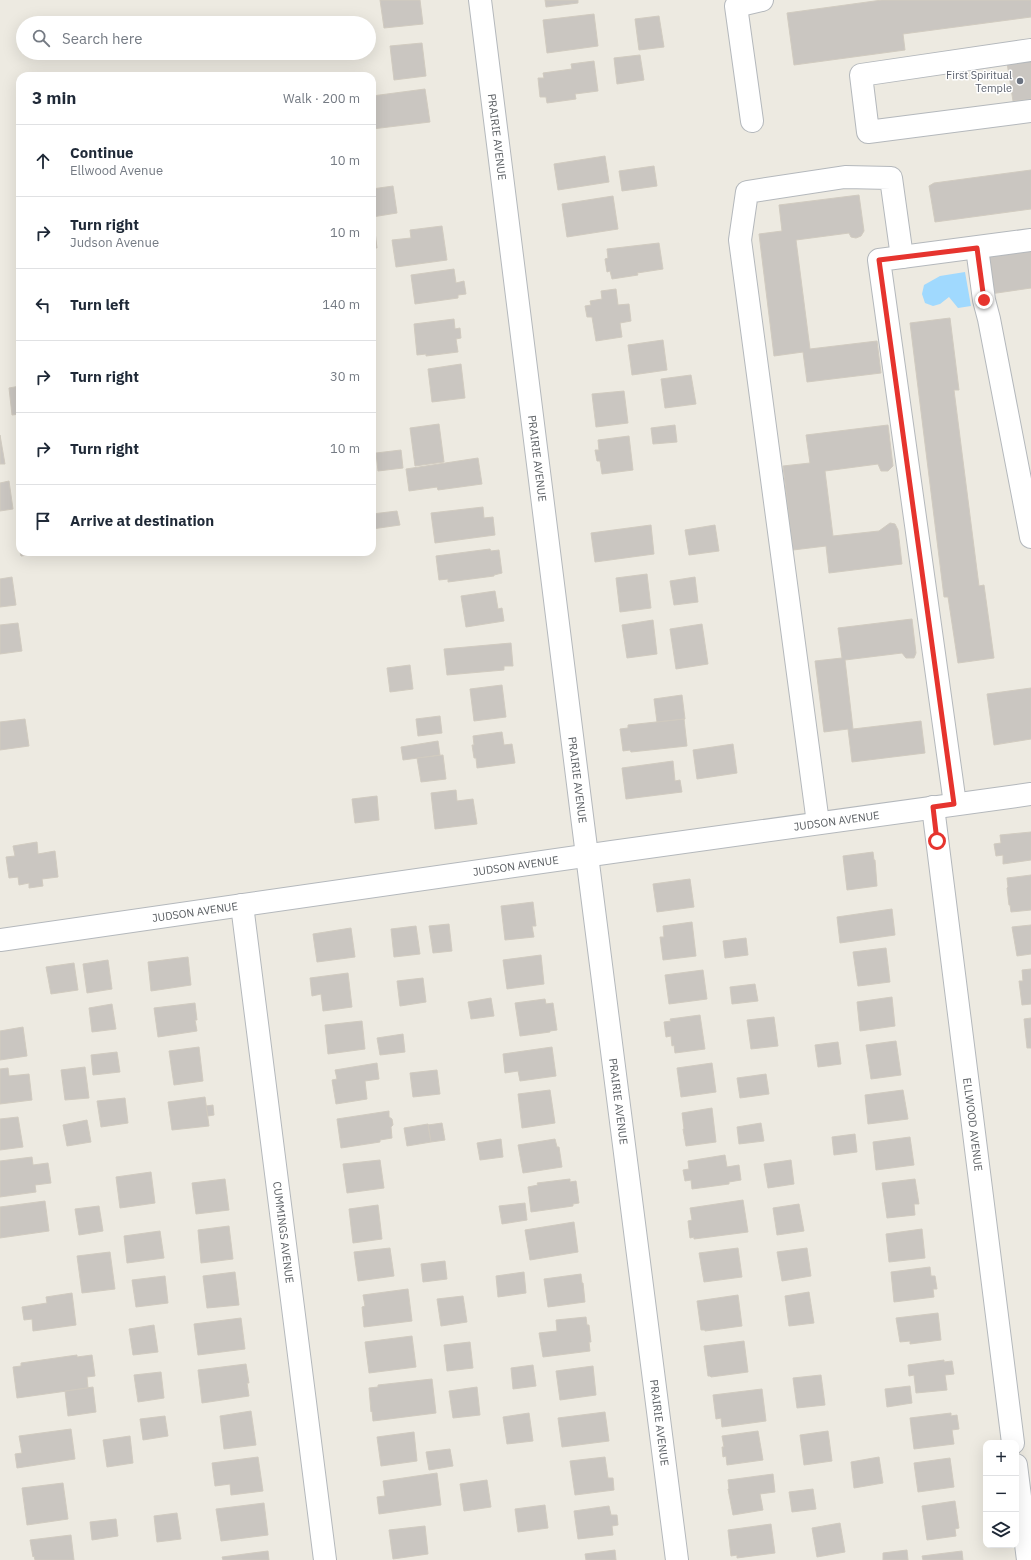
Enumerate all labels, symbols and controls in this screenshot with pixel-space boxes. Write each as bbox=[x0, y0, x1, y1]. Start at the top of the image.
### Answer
search box bbox=[16, 16, 376, 60]
icon: search bbox=[30, 27, 52, 49]
text: Search here bbox=[62, 29, 142, 48]
place label: First Spiritual Temple bbox=[946, 68, 1012, 95]
marker: First Spiritual Temple bbox=[1015, 76, 1025, 86]
text: 3 min bbox=[32, 87, 76, 109]
text: Walk · 200 m bbox=[283, 90, 360, 107]
street label: PRAIRIE AVENUE bbox=[485, 93, 509, 181]
text: Continue bbox=[70, 143, 134, 162]
icon: ahead bbox=[32, 150, 54, 172]
text: 10 m bbox=[330, 152, 360, 169]
text: Ellwood Avenue bbox=[70, 162, 163, 179]
text: Turn right bbox=[70, 215, 139, 234]
icon: right bbox=[32, 222, 54, 244]
text: 10 m bbox=[330, 224, 360, 241]
text: Judson Avenue bbox=[70, 234, 159, 251]
route end bbox=[975, 291, 993, 309]
icon: left bbox=[32, 294, 54, 316]
text: Turn left bbox=[70, 295, 130, 314]
text: 140 m bbox=[322, 296, 360, 313]
icon: right bbox=[32, 366, 54, 388]
text: Turn right bbox=[70, 367, 139, 386]
text: 30 m bbox=[330, 368, 360, 385]
street label: PRAIRIE AVENUE bbox=[525, 414, 550, 503]
icon: right bbox=[32, 438, 54, 460]
text: Turn right bbox=[70, 439, 139, 458]
text: 10 m bbox=[330, 440, 360, 457]
icon: arrive bbox=[32, 510, 54, 532]
text: Arrive at destination bbox=[70, 511, 214, 530]
street label: PRAIRIE AVENUE bbox=[565, 736, 590, 824]
street label: JUDSON AVENUE bbox=[793, 808, 880, 834]
route start bbox=[928, 832, 946, 850]
street label: JUDSON AVENUE bbox=[472, 853, 559, 879]
street label: JUDSON AVENUE bbox=[151, 899, 239, 925]
street label: PRAIRIE AVENUE bbox=[606, 1057, 631, 1145]
street label: ELLWOOD AVENUE bbox=[960, 1077, 986, 1172]
street label: CUMMINGS AVENUE bbox=[270, 1181, 297, 1284]
street label: PRAIRIE AVENUE bbox=[647, 1379, 672, 1467]
map controls bbox=[983, 1440, 1019, 1548]
button: + bbox=[983, 1440, 1019, 1476]
button: − bbox=[983, 1476, 1019, 1512]
button: layers bbox=[983, 1512, 1019, 1548]

